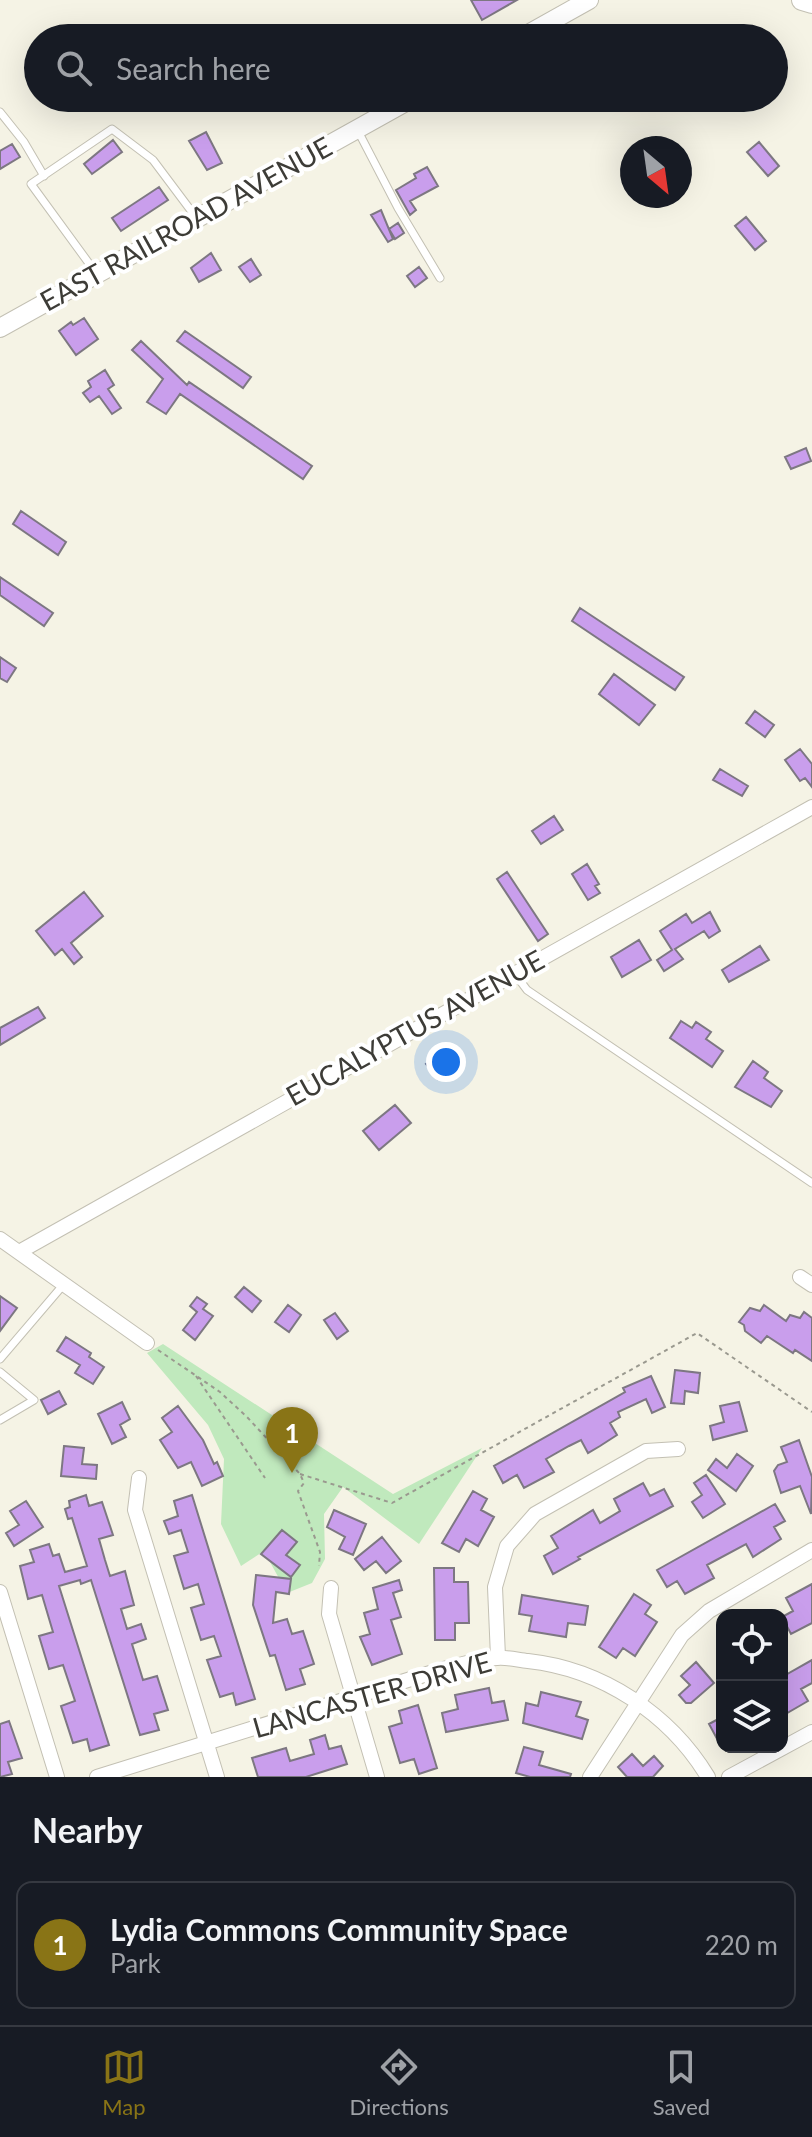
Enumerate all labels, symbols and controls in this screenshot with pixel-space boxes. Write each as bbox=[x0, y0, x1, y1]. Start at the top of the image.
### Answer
search box bbox=[24, 24, 788, 112]
icon: search bbox=[52, 46, 96, 90]
text: Search here bbox=[116, 50, 271, 86]
street label: EAST RAILROAD AVENUE bbox=[34, 129, 337, 318]
north arrow bbox=[620, 136, 692, 208]
street label: EUCALYPTUS AVENUE bbox=[280, 942, 549, 1112]
your location bbox=[426, 1042, 466, 1082]
pin: 1 bbox=[266, 1407, 318, 1473]
map controls bbox=[716, 1609, 788, 1753]
button: locate bbox=[716, 1609, 788, 1681]
street label: LANCASTER DRIVE bbox=[248, 1644, 495, 1744]
button: layers bbox=[716, 1681, 788, 1753]
text: Nearby bbox=[32, 1809, 143, 1850]
text: Lydia Commons Community Space bbox=[110, 1911, 568, 1947]
text: 1 bbox=[52, 1929, 68, 1961]
text: 220 m bbox=[705, 1929, 778, 1961]
text: Park bbox=[110, 1947, 161, 1979]
tab: Map bbox=[102, 2045, 146, 2120]
tab: Directions bbox=[350, 2045, 449, 2120]
tab: Saved bbox=[653, 2045, 710, 2120]

